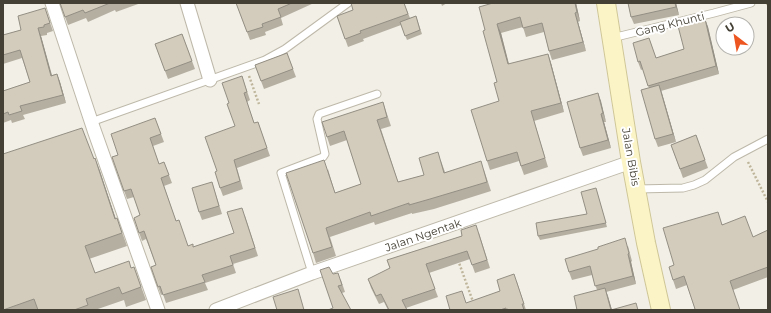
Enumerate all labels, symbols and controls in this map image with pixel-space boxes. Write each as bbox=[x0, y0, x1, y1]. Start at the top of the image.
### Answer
street label: Gang Khunti bbox=[634, 9, 706, 39]
north arrow bbox=[715, 16, 755, 56]
text: U bbox=[723, 19, 737, 36]
street label: Jalan Bibis bbox=[619, 126, 643, 188]
street label: Jalan Ngentak bbox=[382, 215, 463, 255]

